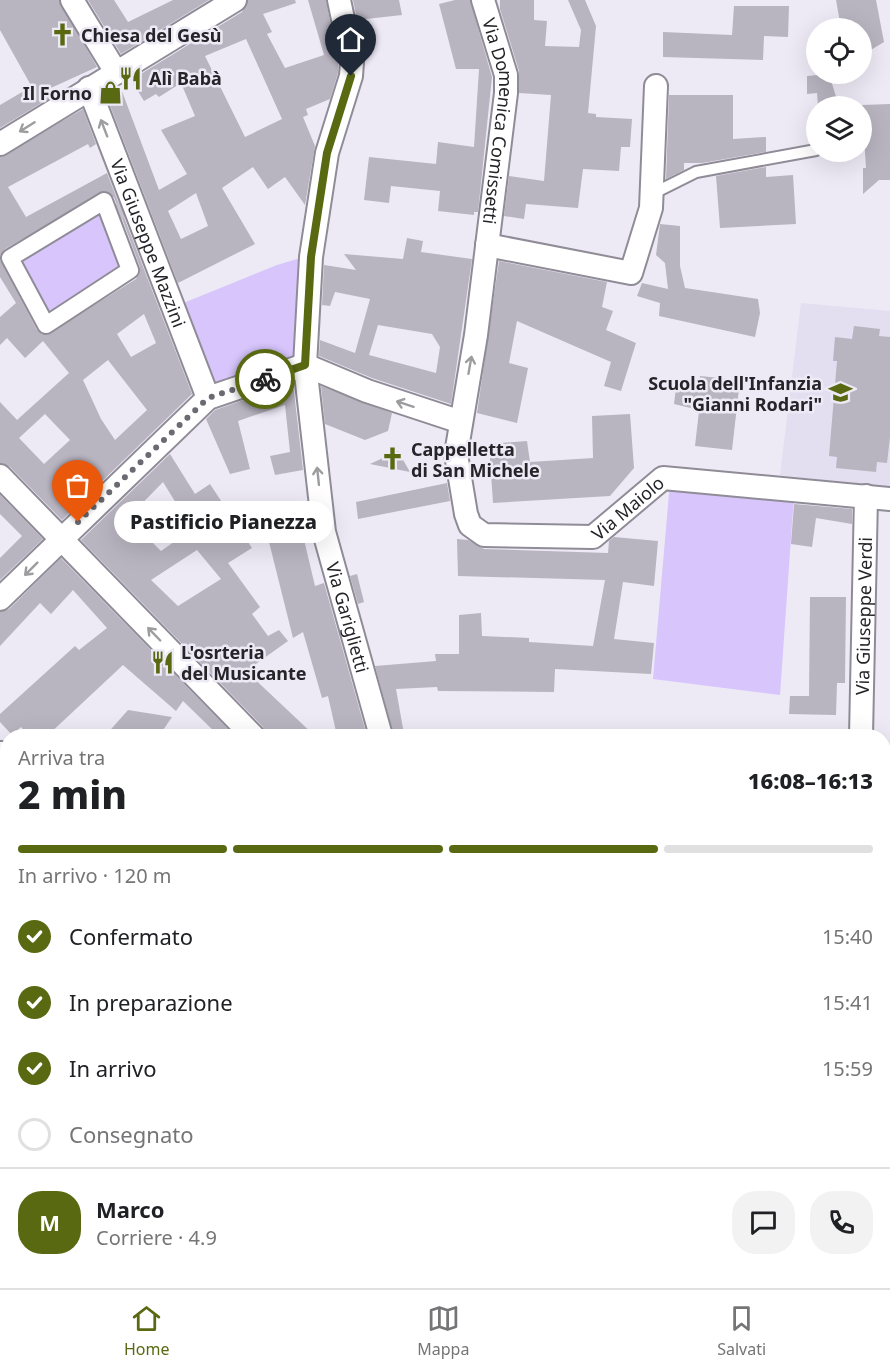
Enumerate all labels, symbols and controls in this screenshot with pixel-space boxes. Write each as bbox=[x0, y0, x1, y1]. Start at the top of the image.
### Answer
pin bbox=[325, 14, 376, 76]
street label: Via Domenica Comissetti bbox=[477, 15, 518, 226]
map controls bbox=[806, 18, 872, 162]
button: locate bbox=[806, 18, 872, 84]
church icon: Chiesa del Gesù bbox=[50, 22, 76, 48]
place label: Chiesa del Gesù bbox=[81, 23, 222, 47]
icon: home bbox=[334, 23, 367, 56]
restaurant icon: Alì Babà bbox=[118, 65, 144, 91]
place label: Alì Babà bbox=[149, 66, 222, 90]
shop icon: Il Forno bbox=[97, 80, 123, 106]
place label: Il Forno bbox=[23, 81, 92, 105]
button: layers bbox=[806, 96, 872, 162]
one-way arrow bbox=[98, 119, 109, 137]
one-way arrow bbox=[19, 122, 36, 134]
street label: Via Giuseppe Mazzini bbox=[105, 155, 192, 331]
courier bbox=[235, 349, 295, 409]
one-way arrow bbox=[465, 355, 476, 375]
icon: bike bbox=[249, 363, 282, 396]
place label: Scuola dell'Infanzia "Gianni Rodari" bbox=[648, 371, 822, 416]
school or university icon: Scuola dell'Infanzia "Gianni Rodari" bbox=[827, 380, 853, 406]
one-way arrow bbox=[396, 398, 415, 409]
place label: Cappelletta di San Michele bbox=[411, 437, 540, 482]
church icon: Cappelletta di San Michele bbox=[380, 446, 406, 472]
pin bbox=[52, 460, 103, 522]
one-way arrow bbox=[312, 467, 323, 487]
icon: bag bbox=[61, 469, 94, 502]
street label: Via Maiolo bbox=[586, 470, 669, 545]
callout: Pastificio Pianezza bbox=[114, 501, 333, 543]
text: Pastificio Pianezza bbox=[130, 508, 317, 535]
street label: Via Giuseppe Verdi bbox=[850, 537, 877, 695]
street label: Via Gariglietti bbox=[321, 559, 375, 675]
one-way arrow bbox=[23, 561, 38, 576]
one-way arrow bbox=[146, 627, 161, 642]
place label: L'osrteria del Musicante bbox=[181, 640, 307, 685]
restaurant icon: L'osrteria del Musicante bbox=[150, 649, 176, 675]
text: Arriva tra bbox=[18, 744, 105, 771]
text: 16:08–16:13 bbox=[748, 765, 873, 795]
text: 2 min bbox=[18, 767, 127, 820]
text: In arrivo · 120 m bbox=[18, 862, 171, 889]
icon: check bbox=[18, 920, 51, 953]
text: Confermato bbox=[69, 921, 193, 951]
text: 15:40 bbox=[822, 923, 873, 950]
icon: check bbox=[18, 986, 51, 1019]
text: In preparazione bbox=[69, 987, 233, 1017]
text: 15:41 bbox=[822, 989, 873, 1016]
icon: check bbox=[18, 1052, 51, 1085]
text: In arrivo bbox=[69, 1053, 156, 1083]
text: 15:59 bbox=[822, 1055, 873, 1082]
text: Consegnato bbox=[69, 1119, 193, 1149]
button: chat bbox=[732, 1191, 795, 1254]
button: phone bbox=[810, 1191, 873, 1254]
text: Marco bbox=[96, 1194, 164, 1224]
text: M bbox=[39, 1207, 60, 1237]
text: Corriere · 4.9 bbox=[96, 1224, 217, 1251]
tab: Home bbox=[124, 1302, 169, 1360]
tab: Mappa bbox=[417, 1302, 469, 1360]
tab: Salvati bbox=[717, 1302, 766, 1360]

